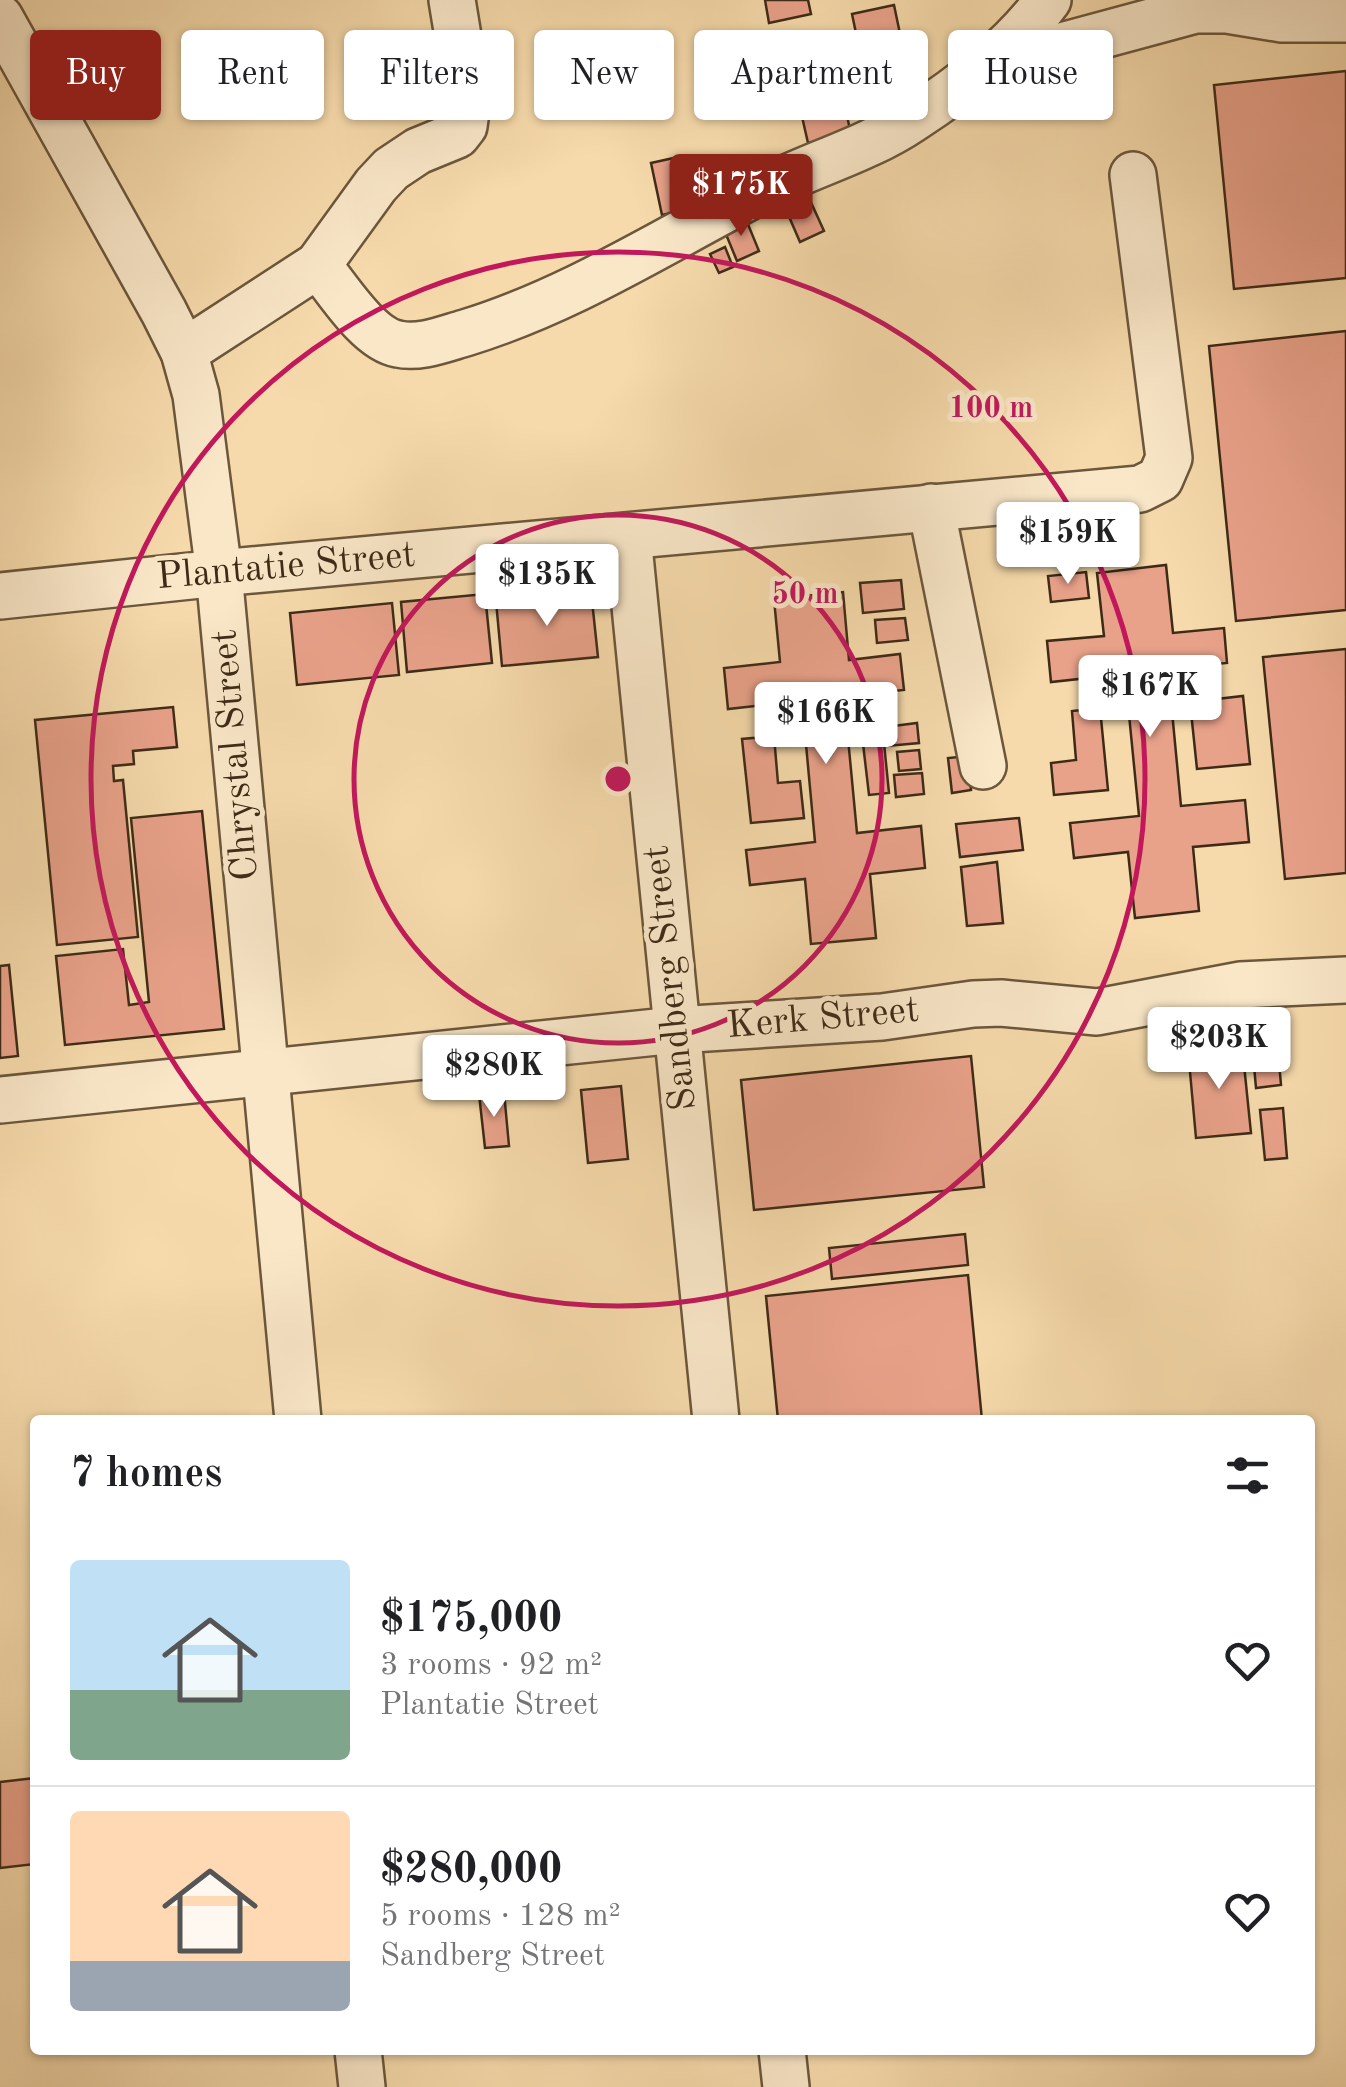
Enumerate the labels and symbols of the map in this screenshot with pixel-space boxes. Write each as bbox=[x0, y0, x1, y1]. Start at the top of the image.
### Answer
pin: $175K bbox=[671, 154, 811, 239]
text: 100 m bbox=[949, 394, 1033, 424]
pin: $159K bbox=[998, 502, 1138, 587]
street label: Plantatie Street bbox=[155, 537, 417, 597]
pin: $135K bbox=[477, 544, 617, 629]
text: 50 m bbox=[771, 580, 839, 610]
street label: Chrystal Street bbox=[206, 628, 266, 882]
pin: $167K bbox=[1080, 655, 1220, 740]
pin: $166K bbox=[756, 682, 896, 767]
centre of rings bbox=[600, 761, 636, 797]
street label: Sandberg Street bbox=[638, 843, 704, 1113]
street label: Kerk Street bbox=[725, 992, 921, 1046]
pin: $203K bbox=[1149, 1007, 1289, 1092]
pin: $280K bbox=[424, 1035, 564, 1120]

